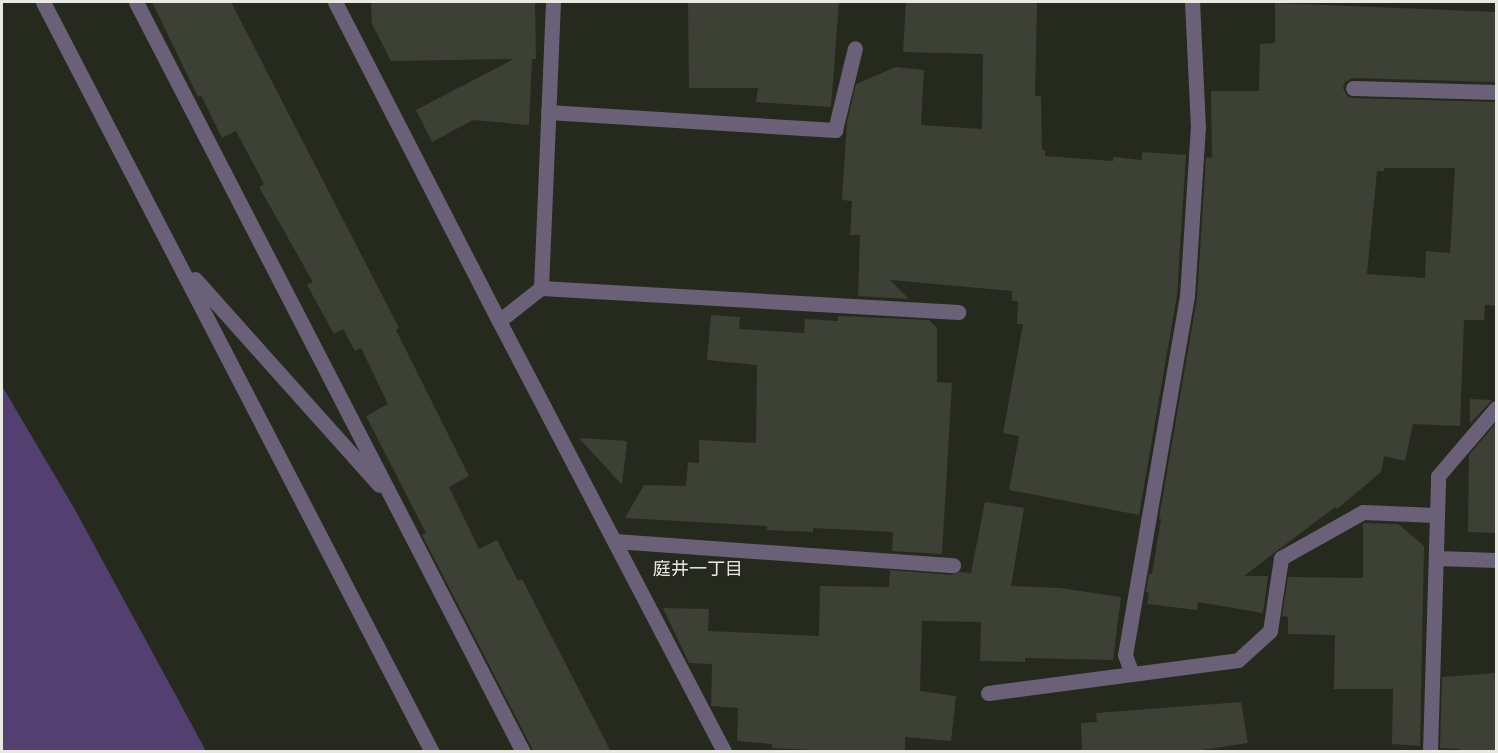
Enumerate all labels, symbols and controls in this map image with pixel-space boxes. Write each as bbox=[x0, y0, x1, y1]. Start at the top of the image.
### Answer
district label: 庭井一丁目 bbox=[653, 558, 743, 580]

